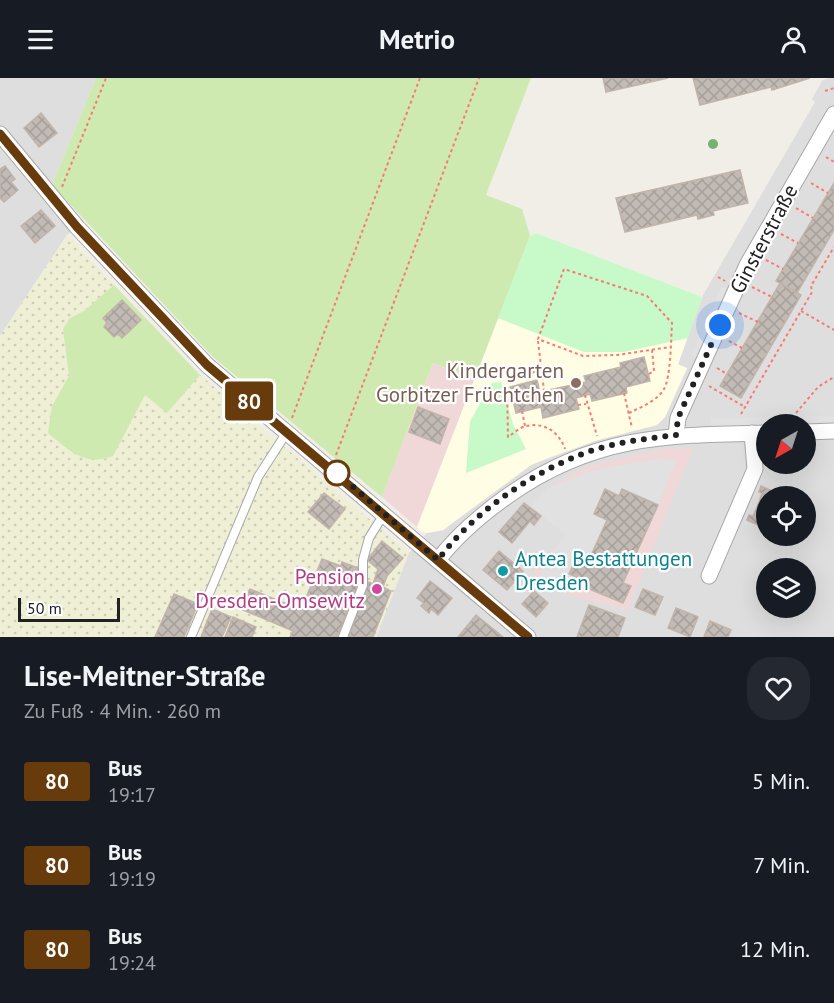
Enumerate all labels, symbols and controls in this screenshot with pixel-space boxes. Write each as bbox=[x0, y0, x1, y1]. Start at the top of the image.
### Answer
text: Metrio bbox=[379, 22, 455, 56]
icon: menu bbox=[24, 23, 57, 56]
icon: person bbox=[777, 23, 810, 56]
street label: Ginsterstraße bbox=[723, 179, 804, 298]
your location bbox=[705, 310, 735, 340]
place label: Kindergarten Gorbitzer Früchtchen bbox=[376, 357, 564, 408]
marker: Kindergarten Gorbitzer Früchtchen bbox=[569, 376, 583, 390]
line badge: 80 bbox=[222, 382, 276, 420]
text: 80 bbox=[237, 388, 261, 415]
north arrow bbox=[756, 414, 816, 474]
map controls bbox=[756, 414, 816, 618]
unlabelled marker bbox=[324, 460, 350, 486]
button: locate bbox=[756, 486, 816, 546]
place label: Antea Bestattungen Dresden bbox=[515, 545, 692, 596]
button: layers bbox=[756, 558, 816, 618]
place label: Pension Dresden-Omsewitz bbox=[195, 563, 365, 614]
marker: Antea Bestattungen Dresden bbox=[496, 564, 510, 578]
marker: Pension Dresden-Omsewitz bbox=[370, 582, 384, 596]
scale bar bbox=[18, 595, 120, 622]
text: 50 m bbox=[27, 598, 62, 618]
text: Lise-Meitner-Straße bbox=[24, 657, 266, 694]
button: heart bbox=[747, 657, 810, 720]
text: Zu Fuß · 4 Min. · 260 m bbox=[24, 698, 221, 724]
text: Bus bbox=[108, 754, 142, 782]
text: 5 Min. bbox=[752, 767, 810, 795]
text: 80 bbox=[45, 768, 69, 795]
text: 19:17 bbox=[108, 782, 156, 808]
text: Bus bbox=[108, 838, 142, 866]
text: 7 Min. bbox=[753, 851, 810, 879]
text: 80 bbox=[45, 852, 69, 879]
text: 19:19 bbox=[108, 866, 156, 892]
text: Bus bbox=[108, 922, 142, 950]
text: 12 Min. bbox=[740, 935, 810, 963]
text: 80 bbox=[45, 936, 69, 963]
text: 19:24 bbox=[108, 950, 156, 976]

